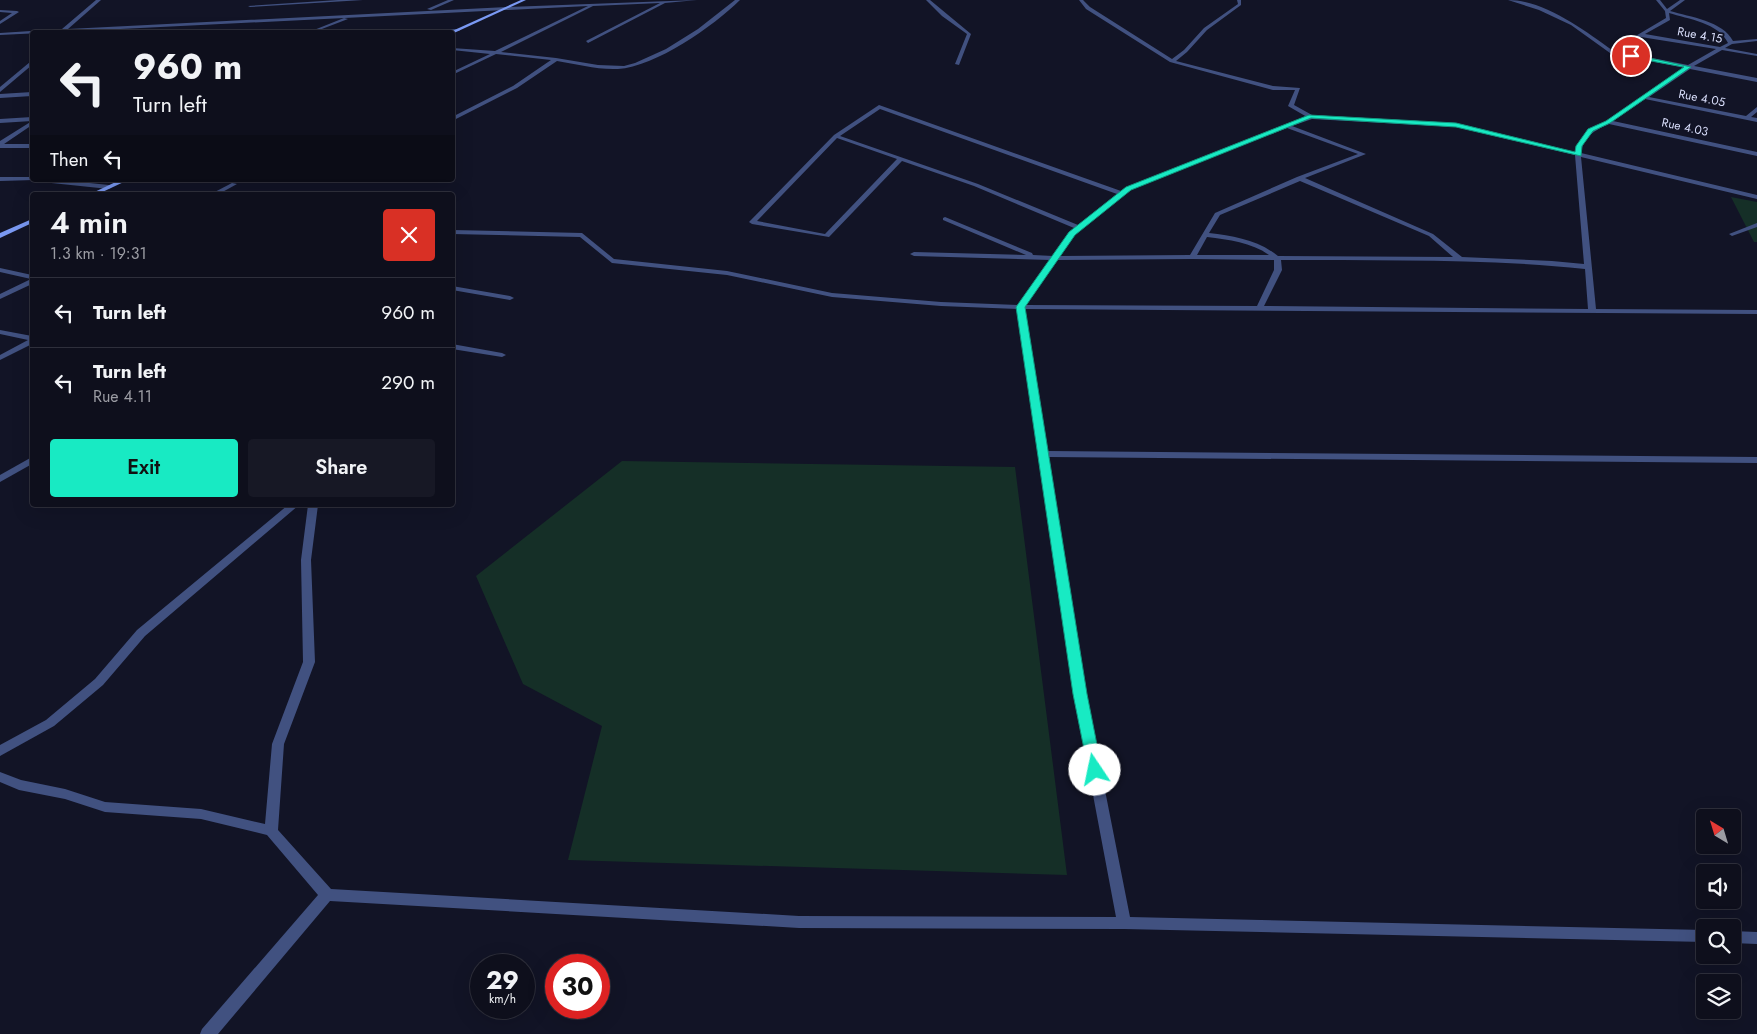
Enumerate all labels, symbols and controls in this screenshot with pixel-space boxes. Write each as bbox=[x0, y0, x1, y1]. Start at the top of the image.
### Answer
street label: Rue 4.15 bbox=[1676, 22, 1724, 48]
pin bbox=[1610, 35, 1652, 77]
text: 960 m bbox=[133, 42, 242, 92]
icon: arrive bbox=[1617, 42, 1645, 70]
icon: left bbox=[50, 50, 115, 115]
street label: Rue 4.05 bbox=[1677, 85, 1727, 111]
text: Turn left bbox=[133, 88, 207, 120]
street label: Rue 4.03 bbox=[1660, 113, 1710, 141]
icon: left bbox=[99, 145, 127, 173]
text: Then bbox=[50, 146, 89, 173]
text: 4 min bbox=[50, 201, 128, 244]
button: close bbox=[383, 209, 435, 261]
text: 1.3 km · 19:31 bbox=[50, 242, 147, 265]
icon: left bbox=[50, 299, 78, 327]
text: Turn left bbox=[93, 299, 166, 326]
text: 960 m bbox=[381, 299, 435, 326]
text: Turn left bbox=[93, 358, 166, 385]
icon: left bbox=[50, 369, 78, 397]
text: 290 m bbox=[381, 369, 435, 396]
text: Rue 4.11 bbox=[93, 385, 152, 408]
button: Exit bbox=[50, 439, 238, 497]
button: Share bbox=[248, 439, 435, 497]
position arrow bbox=[1068, 743, 1120, 795]
north arrow bbox=[1696, 809, 1741, 854]
map controls bbox=[1696, 809, 1741, 1019]
button: sound bbox=[1696, 864, 1741, 909]
button: search bbox=[1696, 919, 1741, 964]
speed limit sign: 30 bbox=[545, 954, 610, 1019]
text: 29 bbox=[486, 962, 519, 998]
button: layers bbox=[1696, 974, 1741, 1019]
text: km/h bbox=[489, 990, 516, 1008]

